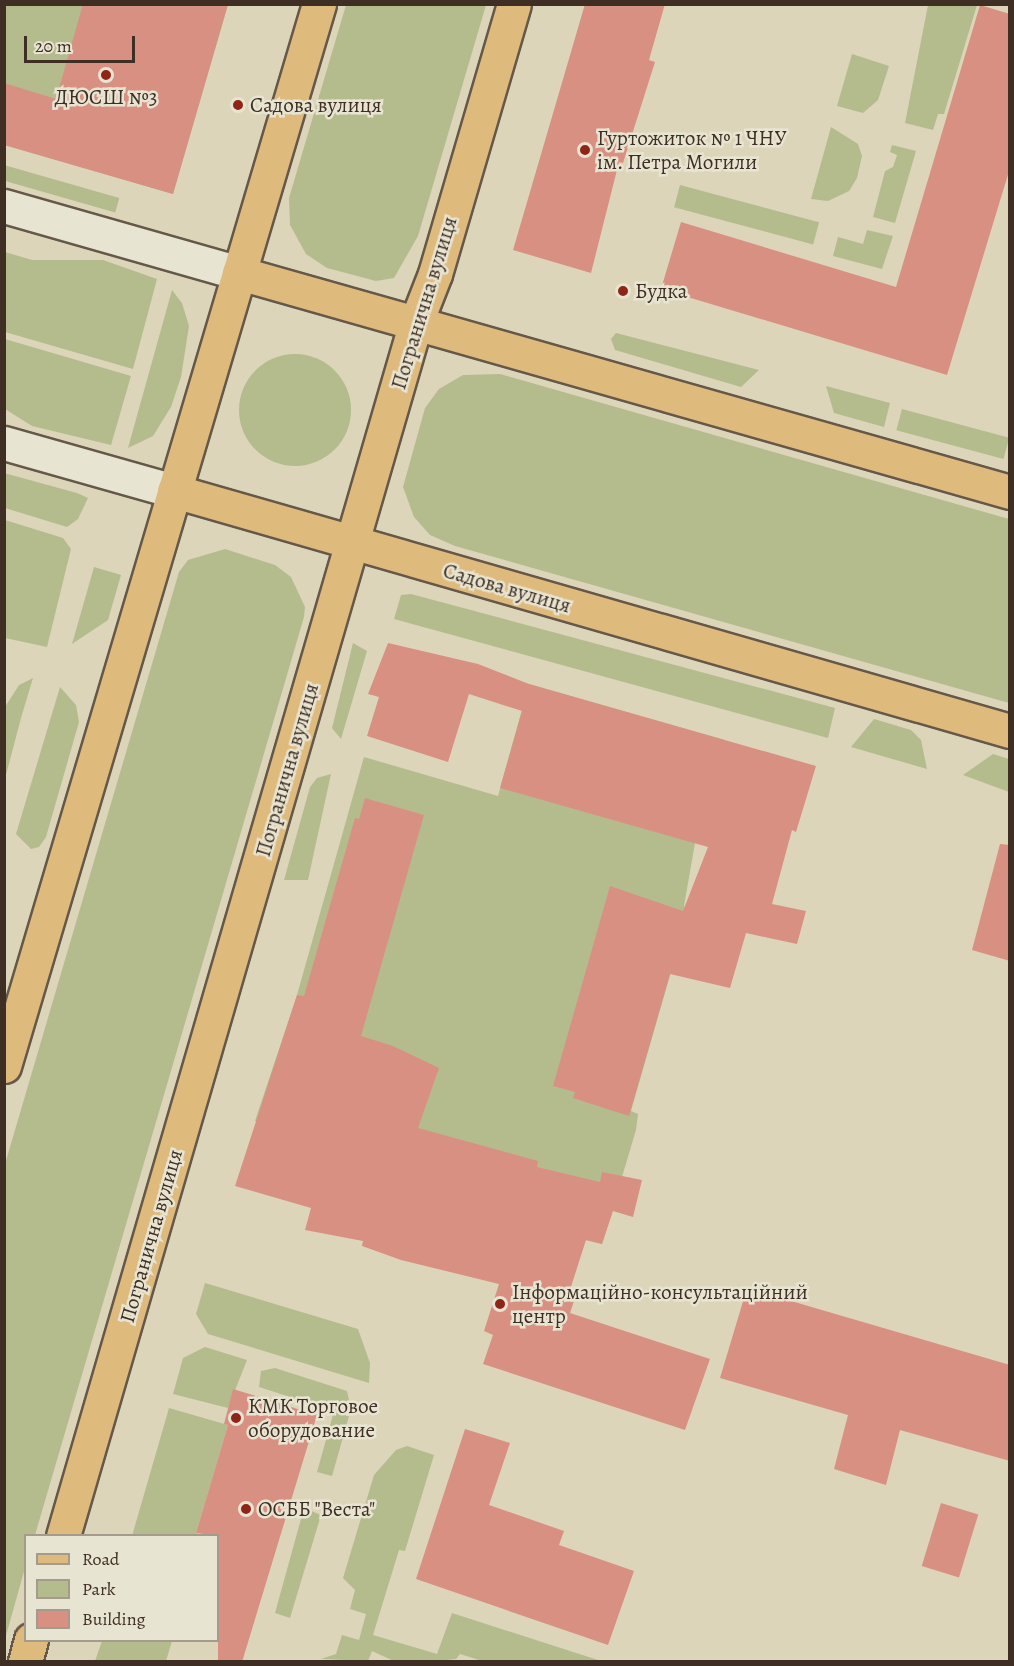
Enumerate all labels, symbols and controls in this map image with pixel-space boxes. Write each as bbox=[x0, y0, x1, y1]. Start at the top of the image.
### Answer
scale bar bbox=[27, 24, 138, 62]
text: 20 m bbox=[35, 34, 72, 58]
marker: ДЮСШ №3 bbox=[99, 68, 113, 82]
place label: ДЮСШ №3 bbox=[55, 84, 157, 110]
place label: Садова вулиця bbox=[250, 92, 382, 118]
marker: Садова вулиця bbox=[231, 98, 245, 112]
place label: Гуртожиток № 1 ЧНУ ім. Петра Могили bbox=[597, 125, 787, 175]
marker: Гуртожиток № 1 ЧНУ ім. Петра Могили bbox=[578, 143, 592, 157]
street label: Погранична вулиця bbox=[386, 214, 462, 392]
place label: Будка bbox=[635, 278, 687, 304]
marker: Будка bbox=[616, 284, 630, 298]
street label: Садова вулиця bbox=[440, 558, 574, 618]
street label: Погранична вулиця bbox=[250, 680, 324, 860]
street label: Погранична вулиця bbox=[114, 1146, 188, 1326]
place label: Інформаційно-консультаційний центр bbox=[512, 1279, 808, 1329]
marker: Інформаційно-консультаційний центр bbox=[493, 1297, 507, 1311]
place label: КМК Торговое оборудование bbox=[248, 1393, 378, 1443]
marker: КМК Торговое оборудование bbox=[229, 1411, 243, 1425]
place label: ОСББ "Веста" bbox=[258, 1496, 376, 1522]
marker: ОСББ "Веста" bbox=[239, 1502, 253, 1516]
legend bbox=[24, 1534, 219, 1642]
text: Road bbox=[82, 1547, 119, 1571]
text: Park bbox=[82, 1577, 116, 1601]
text: Building bbox=[82, 1607, 146, 1631]

